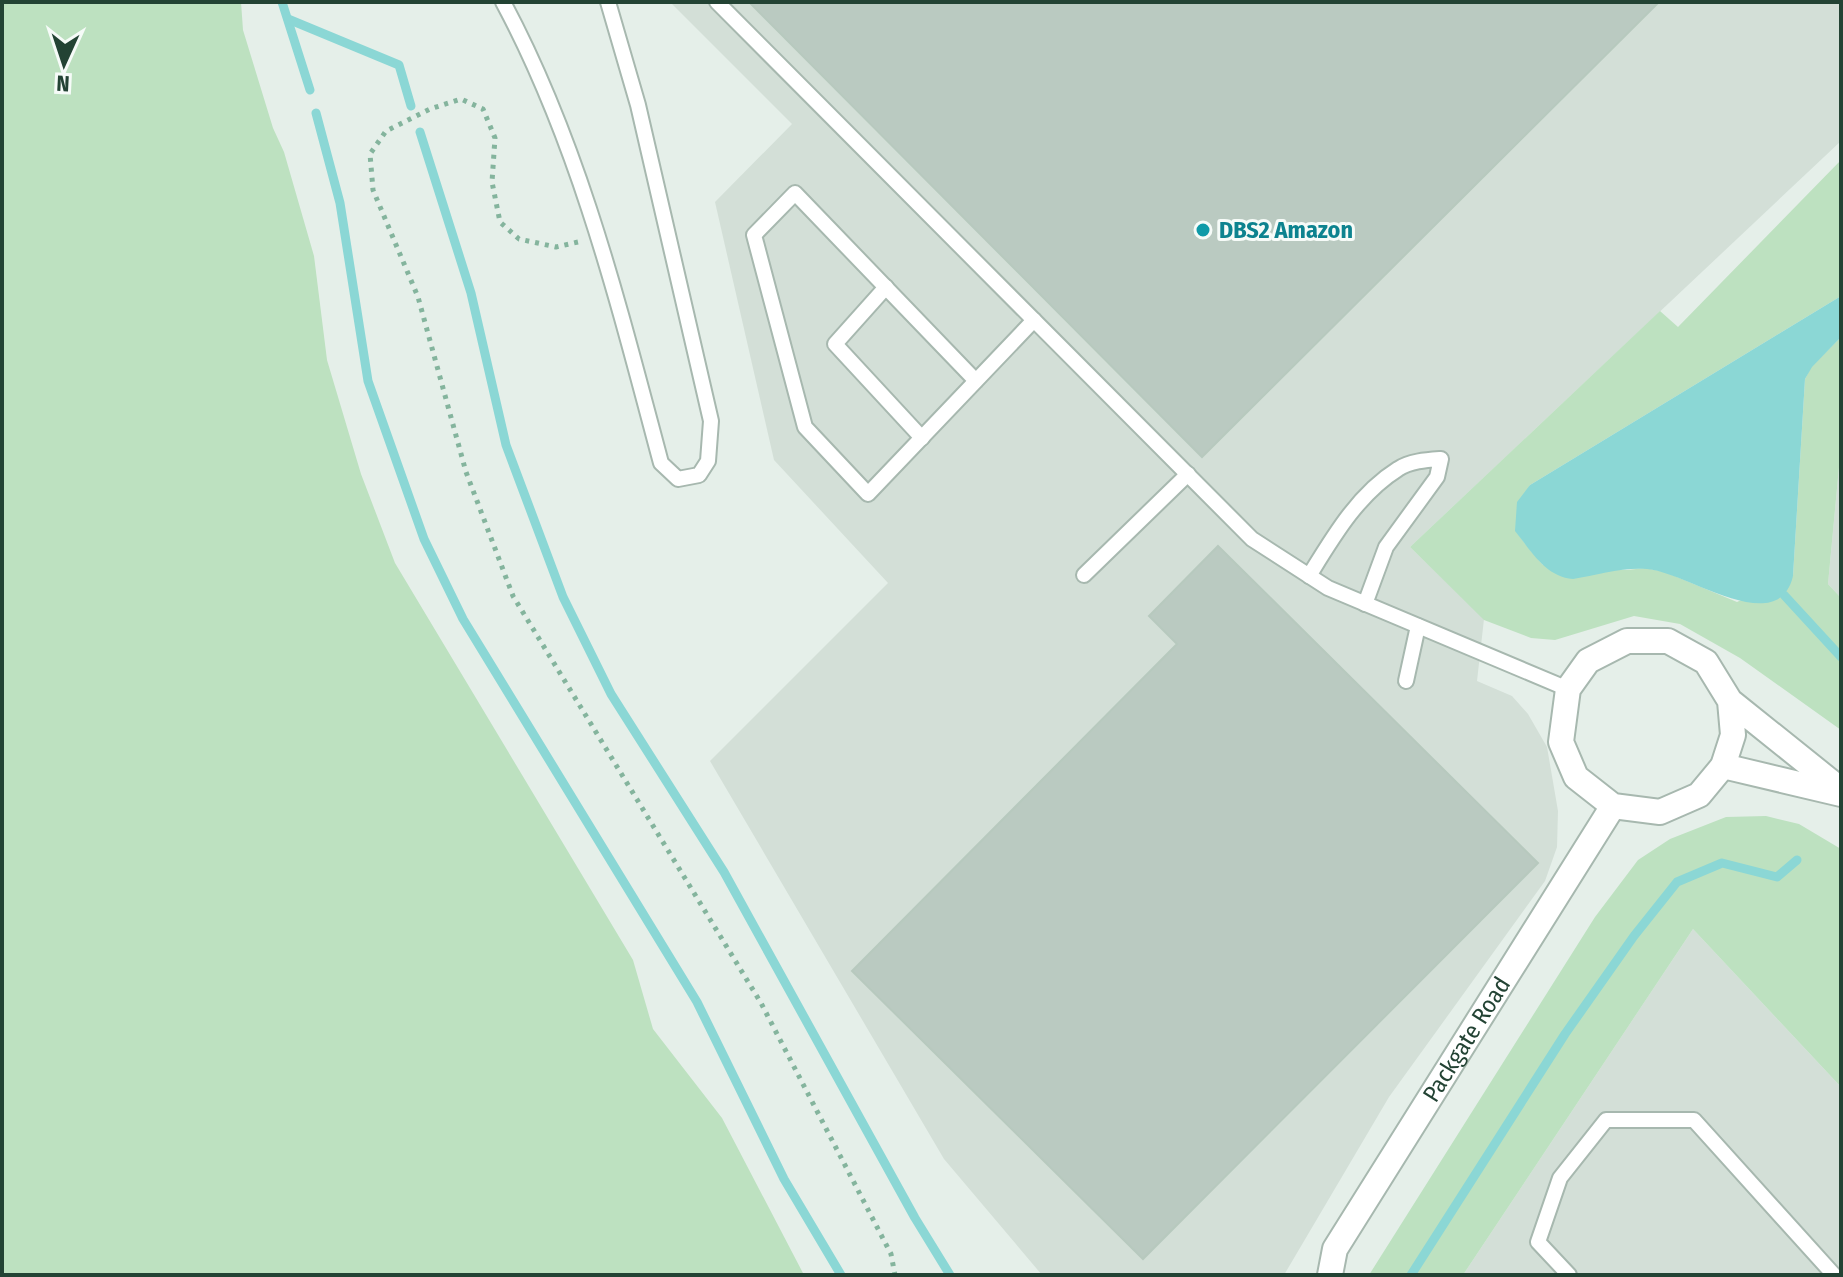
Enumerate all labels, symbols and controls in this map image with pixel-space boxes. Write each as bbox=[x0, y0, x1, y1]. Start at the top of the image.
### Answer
north arrow bbox=[24, 24, 104, 104]
text: N bbox=[56, 70, 70, 97]
place label: DBS2 Amazon bbox=[1219, 216, 1353, 244]
marker: DBS2 Amazon bbox=[1194, 221, 1212, 239]
street label: Packgate Road bbox=[1417, 972, 1516, 1107]

